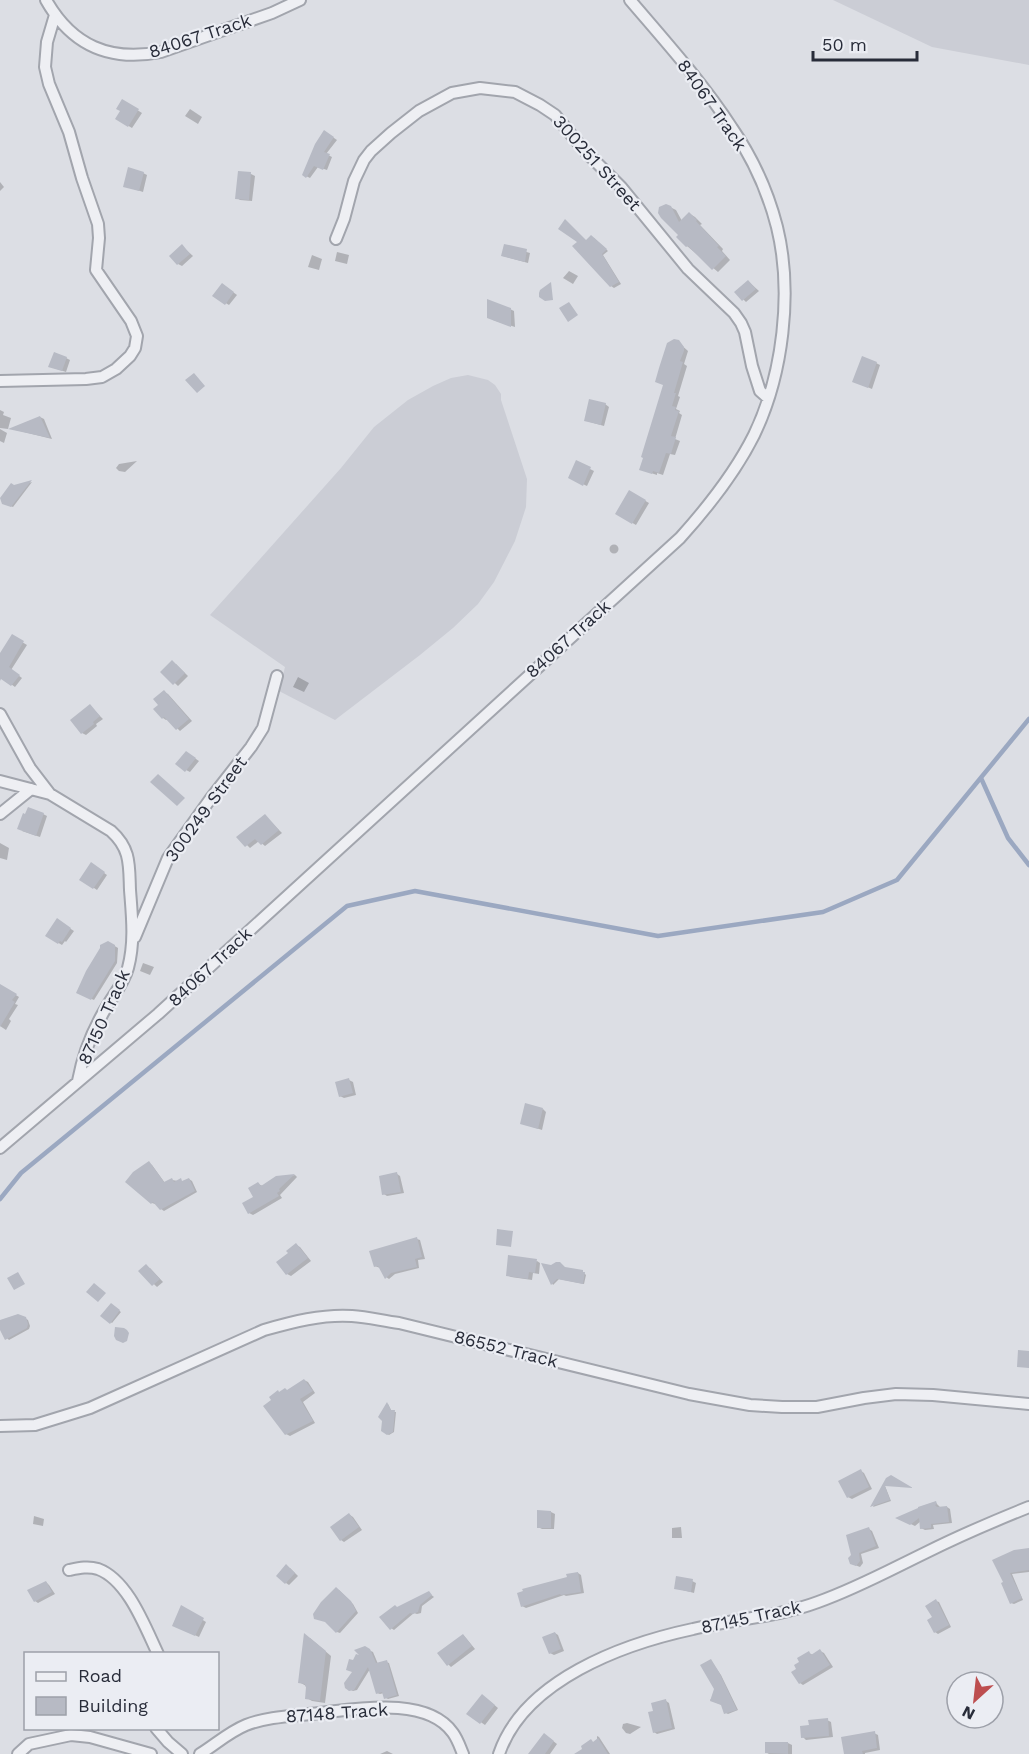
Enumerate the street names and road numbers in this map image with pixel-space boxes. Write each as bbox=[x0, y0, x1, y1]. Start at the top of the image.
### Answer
street label: 84067 Track bbox=[146, 9, 254, 62]
street label: 84067 Track bbox=[673, 55, 752, 154]
street label: 300251 Street bbox=[549, 111, 646, 215]
street label: 84067 Track bbox=[521, 595, 614, 682]
street label: 300249 Street bbox=[160, 751, 251, 866]
street label: 84067 Track bbox=[164, 923, 256, 1011]
street label: 87150 Track bbox=[73, 966, 134, 1068]
street label: 86552 Track bbox=[452, 1325, 560, 1372]
street label: 87145 Track bbox=[699, 1596, 803, 1637]
street label: 87148 Track bbox=[285, 1698, 389, 1727]

